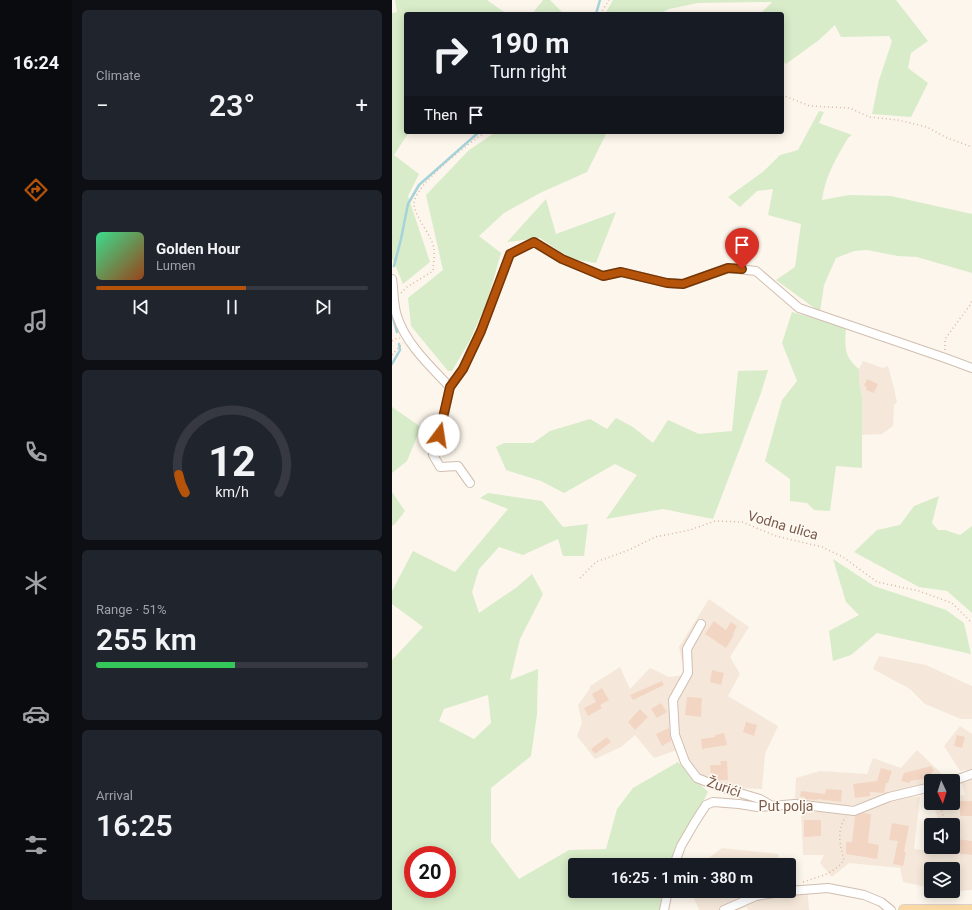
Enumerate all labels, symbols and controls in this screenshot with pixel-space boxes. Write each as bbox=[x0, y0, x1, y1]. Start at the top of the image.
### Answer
text: 190 m bbox=[490, 27, 569, 60]
icon: right bbox=[424, 28, 476, 80]
text: 16:24 bbox=[13, 52, 59, 73]
text: Turn right bbox=[490, 61, 567, 82]
text: Climate bbox=[96, 68, 140, 83]
text: 23° bbox=[209, 88, 255, 123]
text: − bbox=[96, 93, 109, 118]
text: + bbox=[356, 93, 368, 118]
icon: arrive bbox=[465, 104, 487, 126]
text: Then bbox=[424, 106, 457, 124]
icon: directions bbox=[22, 176, 50, 204]
pin bbox=[725, 228, 759, 269]
icon: arrive bbox=[731, 234, 753, 256]
text: Golden Hour bbox=[156, 240, 240, 258]
text: Lumen bbox=[156, 258, 195, 273]
icon: previous bbox=[130, 296, 152, 318]
icon: pause bbox=[221, 296, 243, 318]
icon: next bbox=[312, 296, 334, 318]
icon: music bbox=[22, 307, 50, 335]
position arrow bbox=[418, 414, 460, 456]
text: 12 bbox=[208, 437, 256, 486]
icon: phone bbox=[22, 438, 50, 466]
text: km/h bbox=[215, 484, 249, 500]
street label: Vodna ulica bbox=[746, 507, 820, 543]
icon: climate bbox=[22, 569, 50, 597]
text: Range · 51% bbox=[96, 602, 166, 617]
text: 255 km bbox=[96, 622, 197, 657]
icon: car bbox=[22, 700, 50, 728]
street label: Žurići bbox=[705, 773, 743, 800]
north arrow bbox=[924, 774, 960, 810]
map controls bbox=[924, 774, 960, 898]
text: Arrival bbox=[96, 788, 133, 803]
street label: Put polja bbox=[759, 798, 813, 814]
text: 16:25 bbox=[96, 808, 173, 843]
button: sound bbox=[924, 818, 960, 854]
icon: filters bbox=[22, 831, 50, 859]
speed limit sign: 20 bbox=[404, 846, 456, 898]
button: layers bbox=[924, 862, 960, 898]
text: 16:25 · 1 min · 380 m bbox=[611, 869, 753, 887]

